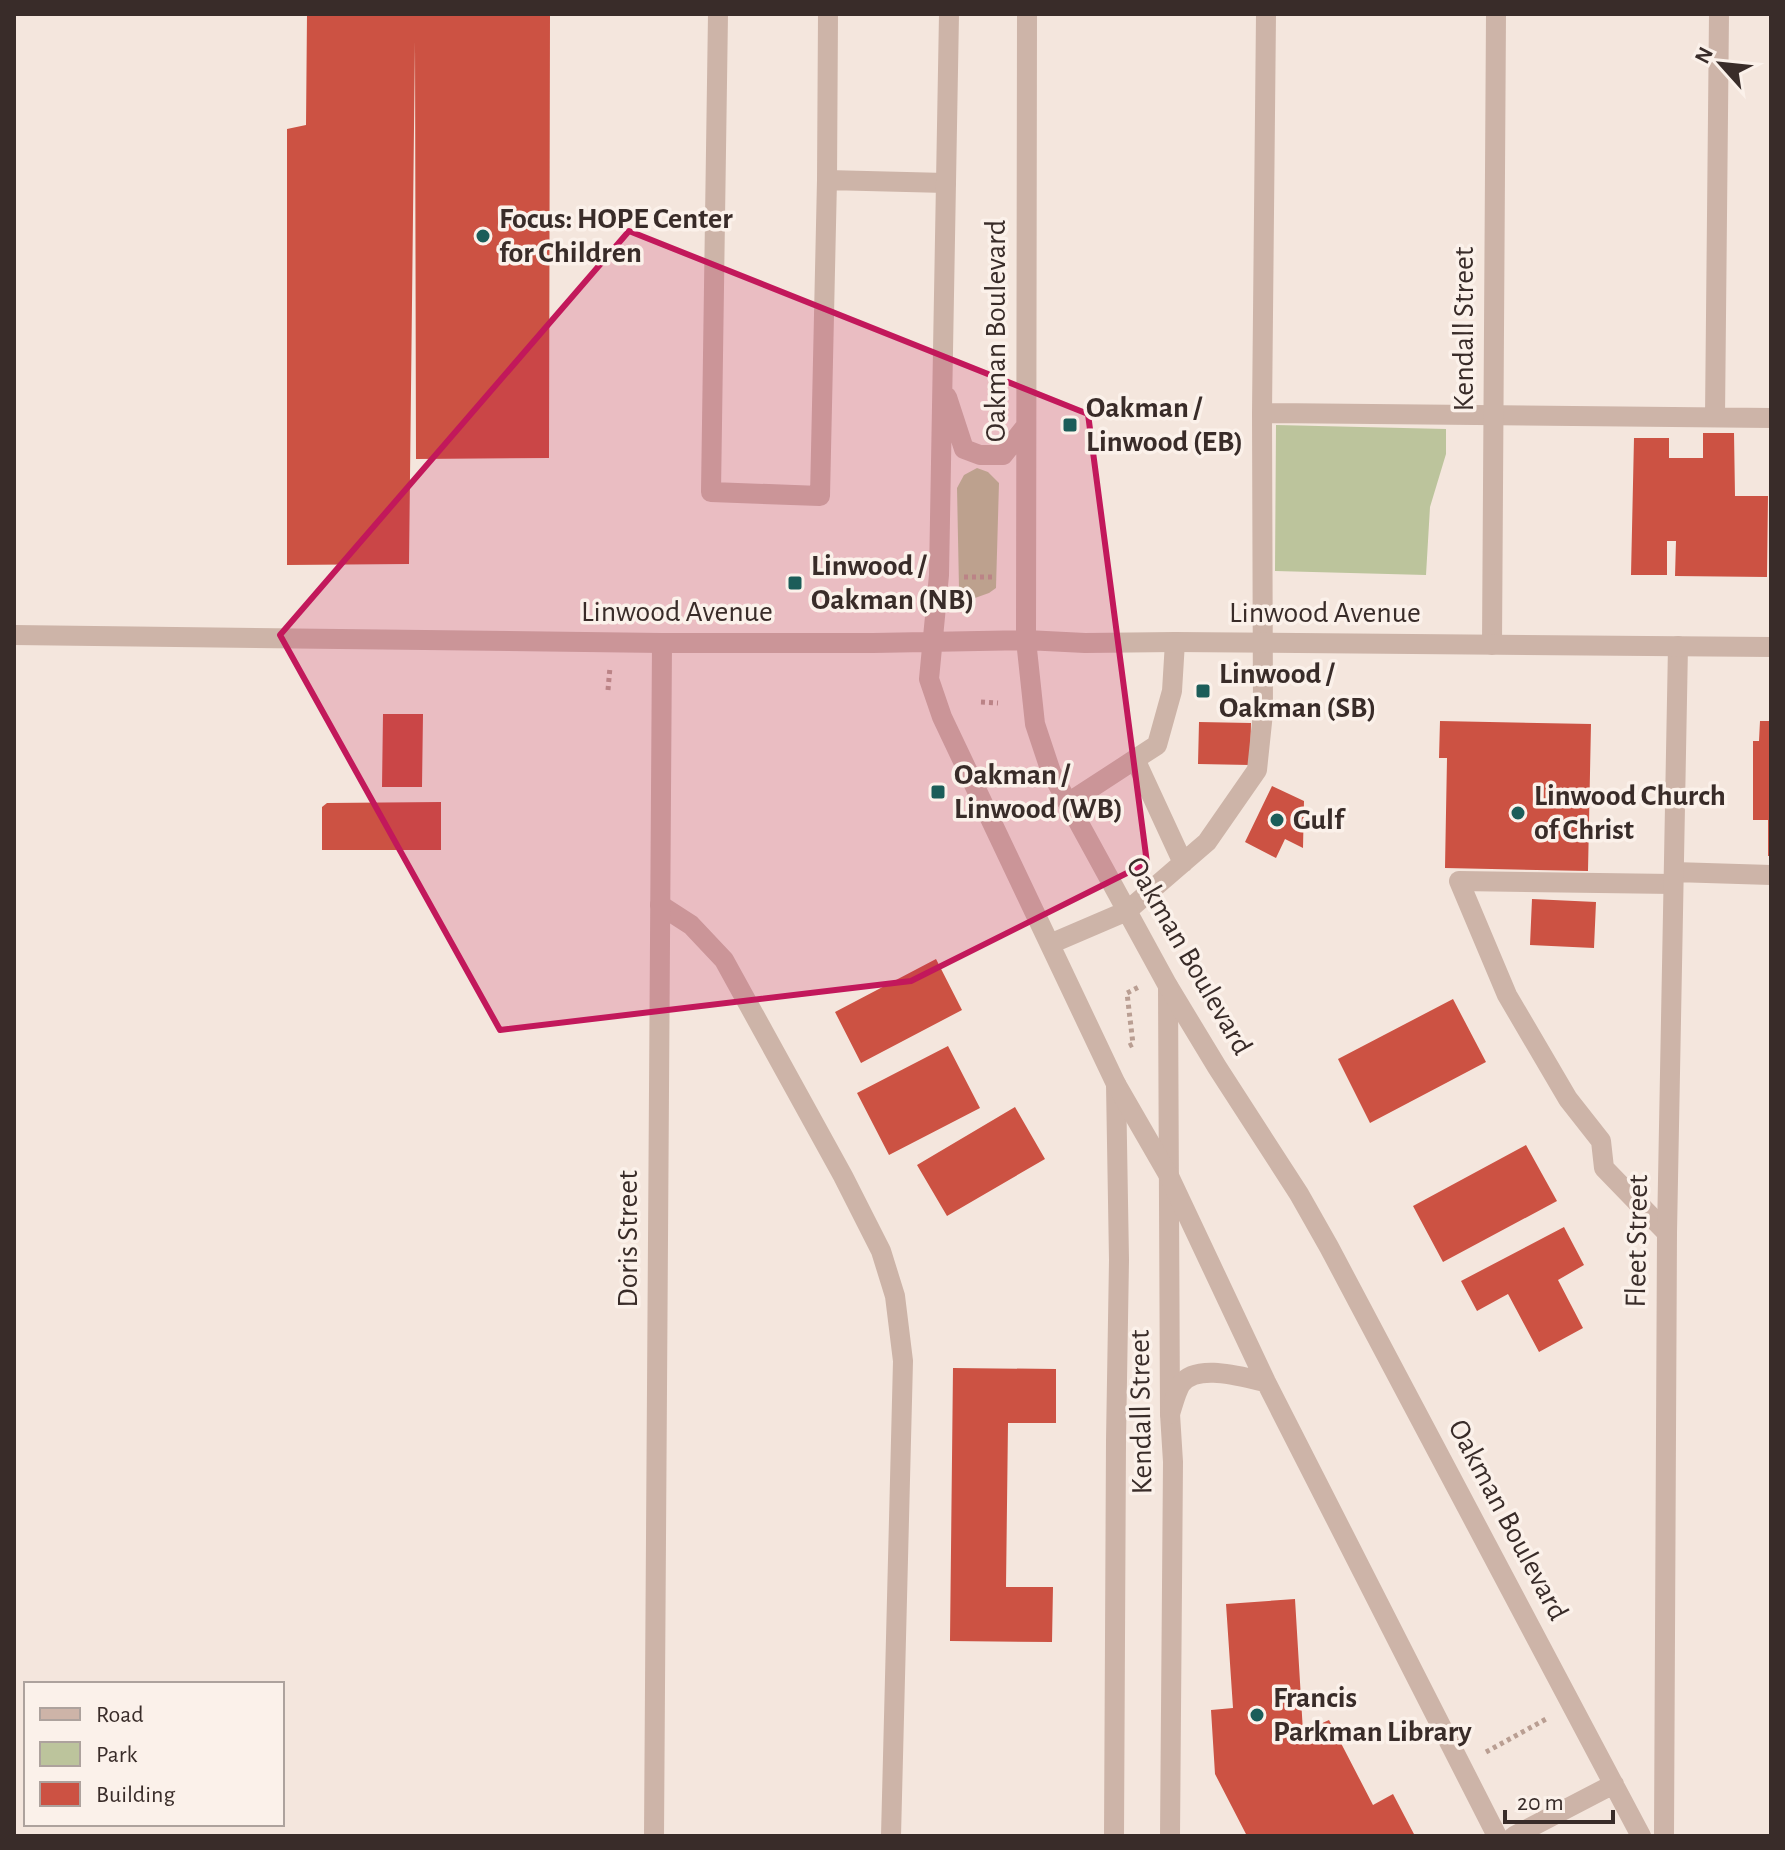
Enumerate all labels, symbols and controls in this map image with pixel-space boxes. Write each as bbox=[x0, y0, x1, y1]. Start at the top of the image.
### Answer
north arrow bbox=[1681, 24, 1761, 104]
text: N bbox=[1691, 44, 1717, 67]
place label: Focus: HOPE Center for Children bbox=[499, 204, 733, 268]
street label: Oakman Boulevard bbox=[981, 220, 1011, 442]
marker: Focus: HOPE Center for Children bbox=[474, 227, 492, 245]
street label: Kendall Street bbox=[1449, 246, 1479, 411]
place label: Oakman / Linwood (EB) bbox=[1086, 393, 1243, 457]
marker: Oakman / Linwood (EB) bbox=[1061, 416, 1079, 434]
place label: Linwood / Oakman (NB) bbox=[811, 551, 974, 615]
marker: Linwood / Oakman (NB) bbox=[786, 574, 804, 592]
street label: Linwood Avenue bbox=[581, 597, 773, 627]
street label: Linwood Avenue bbox=[1229, 598, 1421, 628]
place label: Linwood / Oakman (SB) bbox=[1219, 659, 1376, 723]
marker: Linwood / Oakman (SB) bbox=[1194, 682, 1212, 700]
place label: Oakman / Linwood (WB) bbox=[954, 760, 1123, 824]
place label: Linwood Church of Christ bbox=[1534, 781, 1726, 845]
marker: Oakman / Linwood (WB) bbox=[929, 783, 947, 801]
marker: Linwood Church of Christ bbox=[1509, 804, 1527, 822]
place label: Gulf bbox=[1293, 805, 1346, 835]
marker: Gulf bbox=[1268, 811, 1286, 829]
street label: Oakman Boulevard bbox=[1120, 852, 1258, 1060]
street label: Doris Street bbox=[613, 1170, 643, 1308]
street label: Fleet Street bbox=[1621, 1174, 1653, 1308]
street label: Kendall Street bbox=[1125, 1329, 1157, 1495]
street label: Oakman Boulevard bbox=[1442, 1415, 1574, 1625]
legend bbox=[24, 1682, 284, 1826]
place label: Francis Parkman Library bbox=[1273, 1683, 1472, 1747]
text: Road bbox=[96, 1703, 144, 1727]
marker: Francis Parkman Library bbox=[1248, 1706, 1266, 1724]
text: Park bbox=[96, 1743, 137, 1767]
scale bar bbox=[1505, 1774, 1613, 1824]
text: Building bbox=[96, 1783, 175, 1807]
text: 20 m bbox=[1517, 1791, 1564, 1815]

